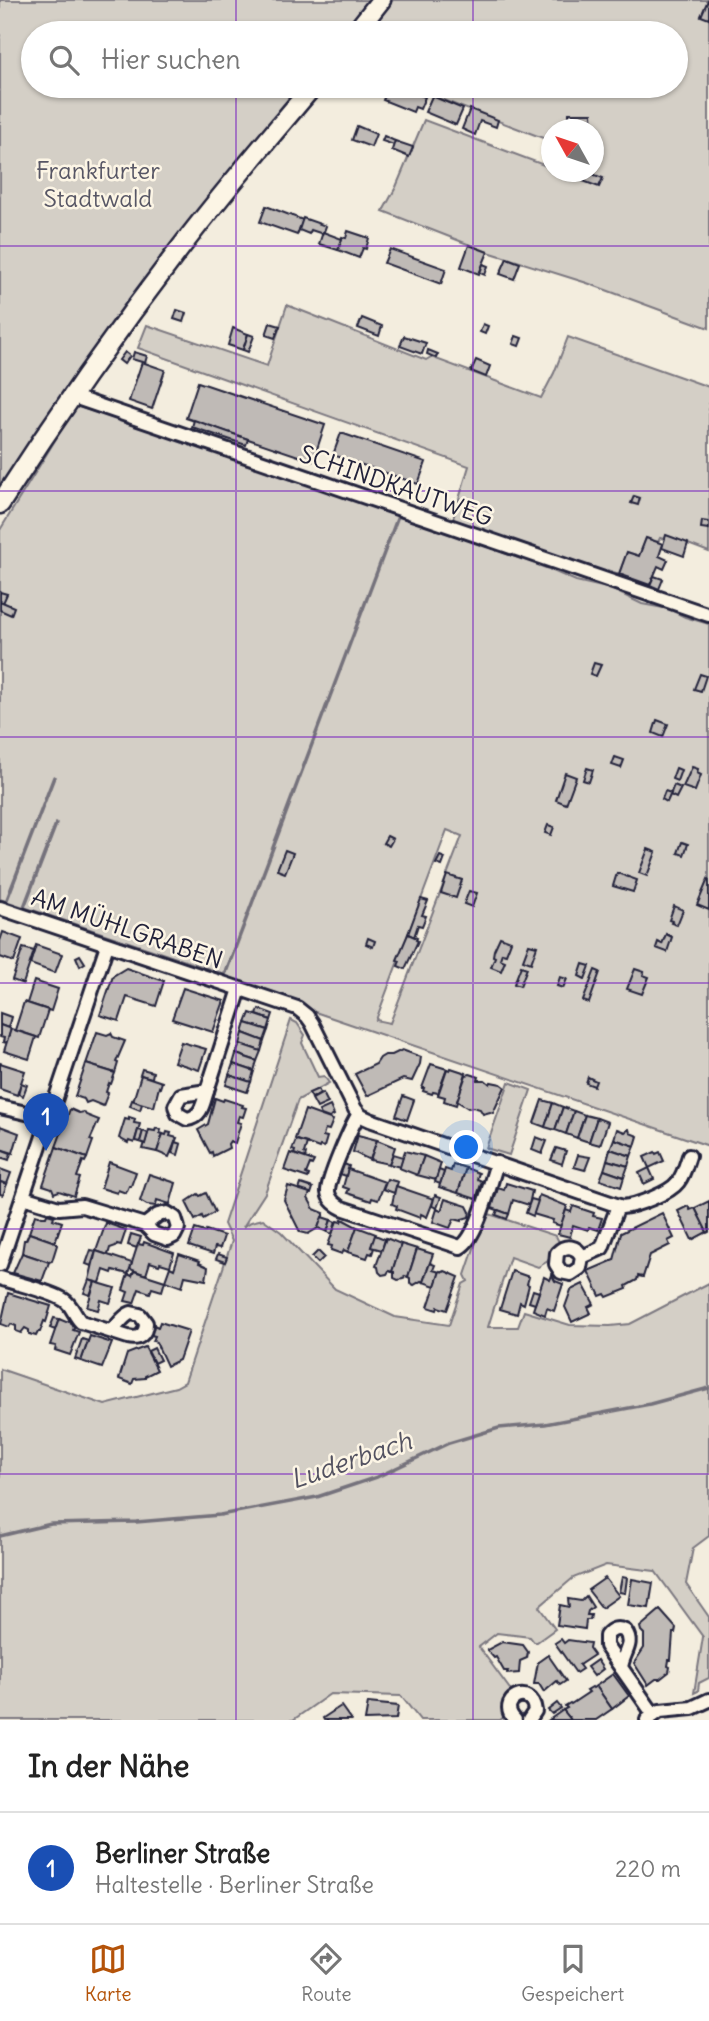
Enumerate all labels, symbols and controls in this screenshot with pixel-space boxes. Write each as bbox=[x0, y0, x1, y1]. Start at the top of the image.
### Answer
search box bbox=[21, 21, 688, 98]
icon: search bbox=[45, 41, 83, 79]
text: Hier suchen bbox=[101, 43, 241, 76]
north arrow bbox=[541, 119, 604, 182]
park label: Frankfurter Stadtwald bbox=[36, 155, 160, 213]
street label: SCHINDKAUTWEG bbox=[296, 438, 497, 532]
street label: AM MÜHLGRABEN bbox=[28, 881, 227, 975]
pin: 1 bbox=[23, 1093, 69, 1151]
your location bbox=[449, 1130, 483, 1164]
water label: Luderbach bbox=[286, 1423, 417, 1496]
text: In der Nähe bbox=[28, 1747, 190, 1785]
text: Berliner Straße bbox=[95, 1837, 270, 1870]
text: 1 bbox=[46, 1854, 56, 1883]
text: 220 m bbox=[615, 1854, 681, 1883]
text: Haltestelle · Berliner Straße bbox=[95, 1870, 374, 1899]
tab: Karte bbox=[85, 1940, 132, 2006]
tab: Route bbox=[301, 1940, 351, 2006]
tab: Gespeichert bbox=[521, 1940, 624, 2006]

